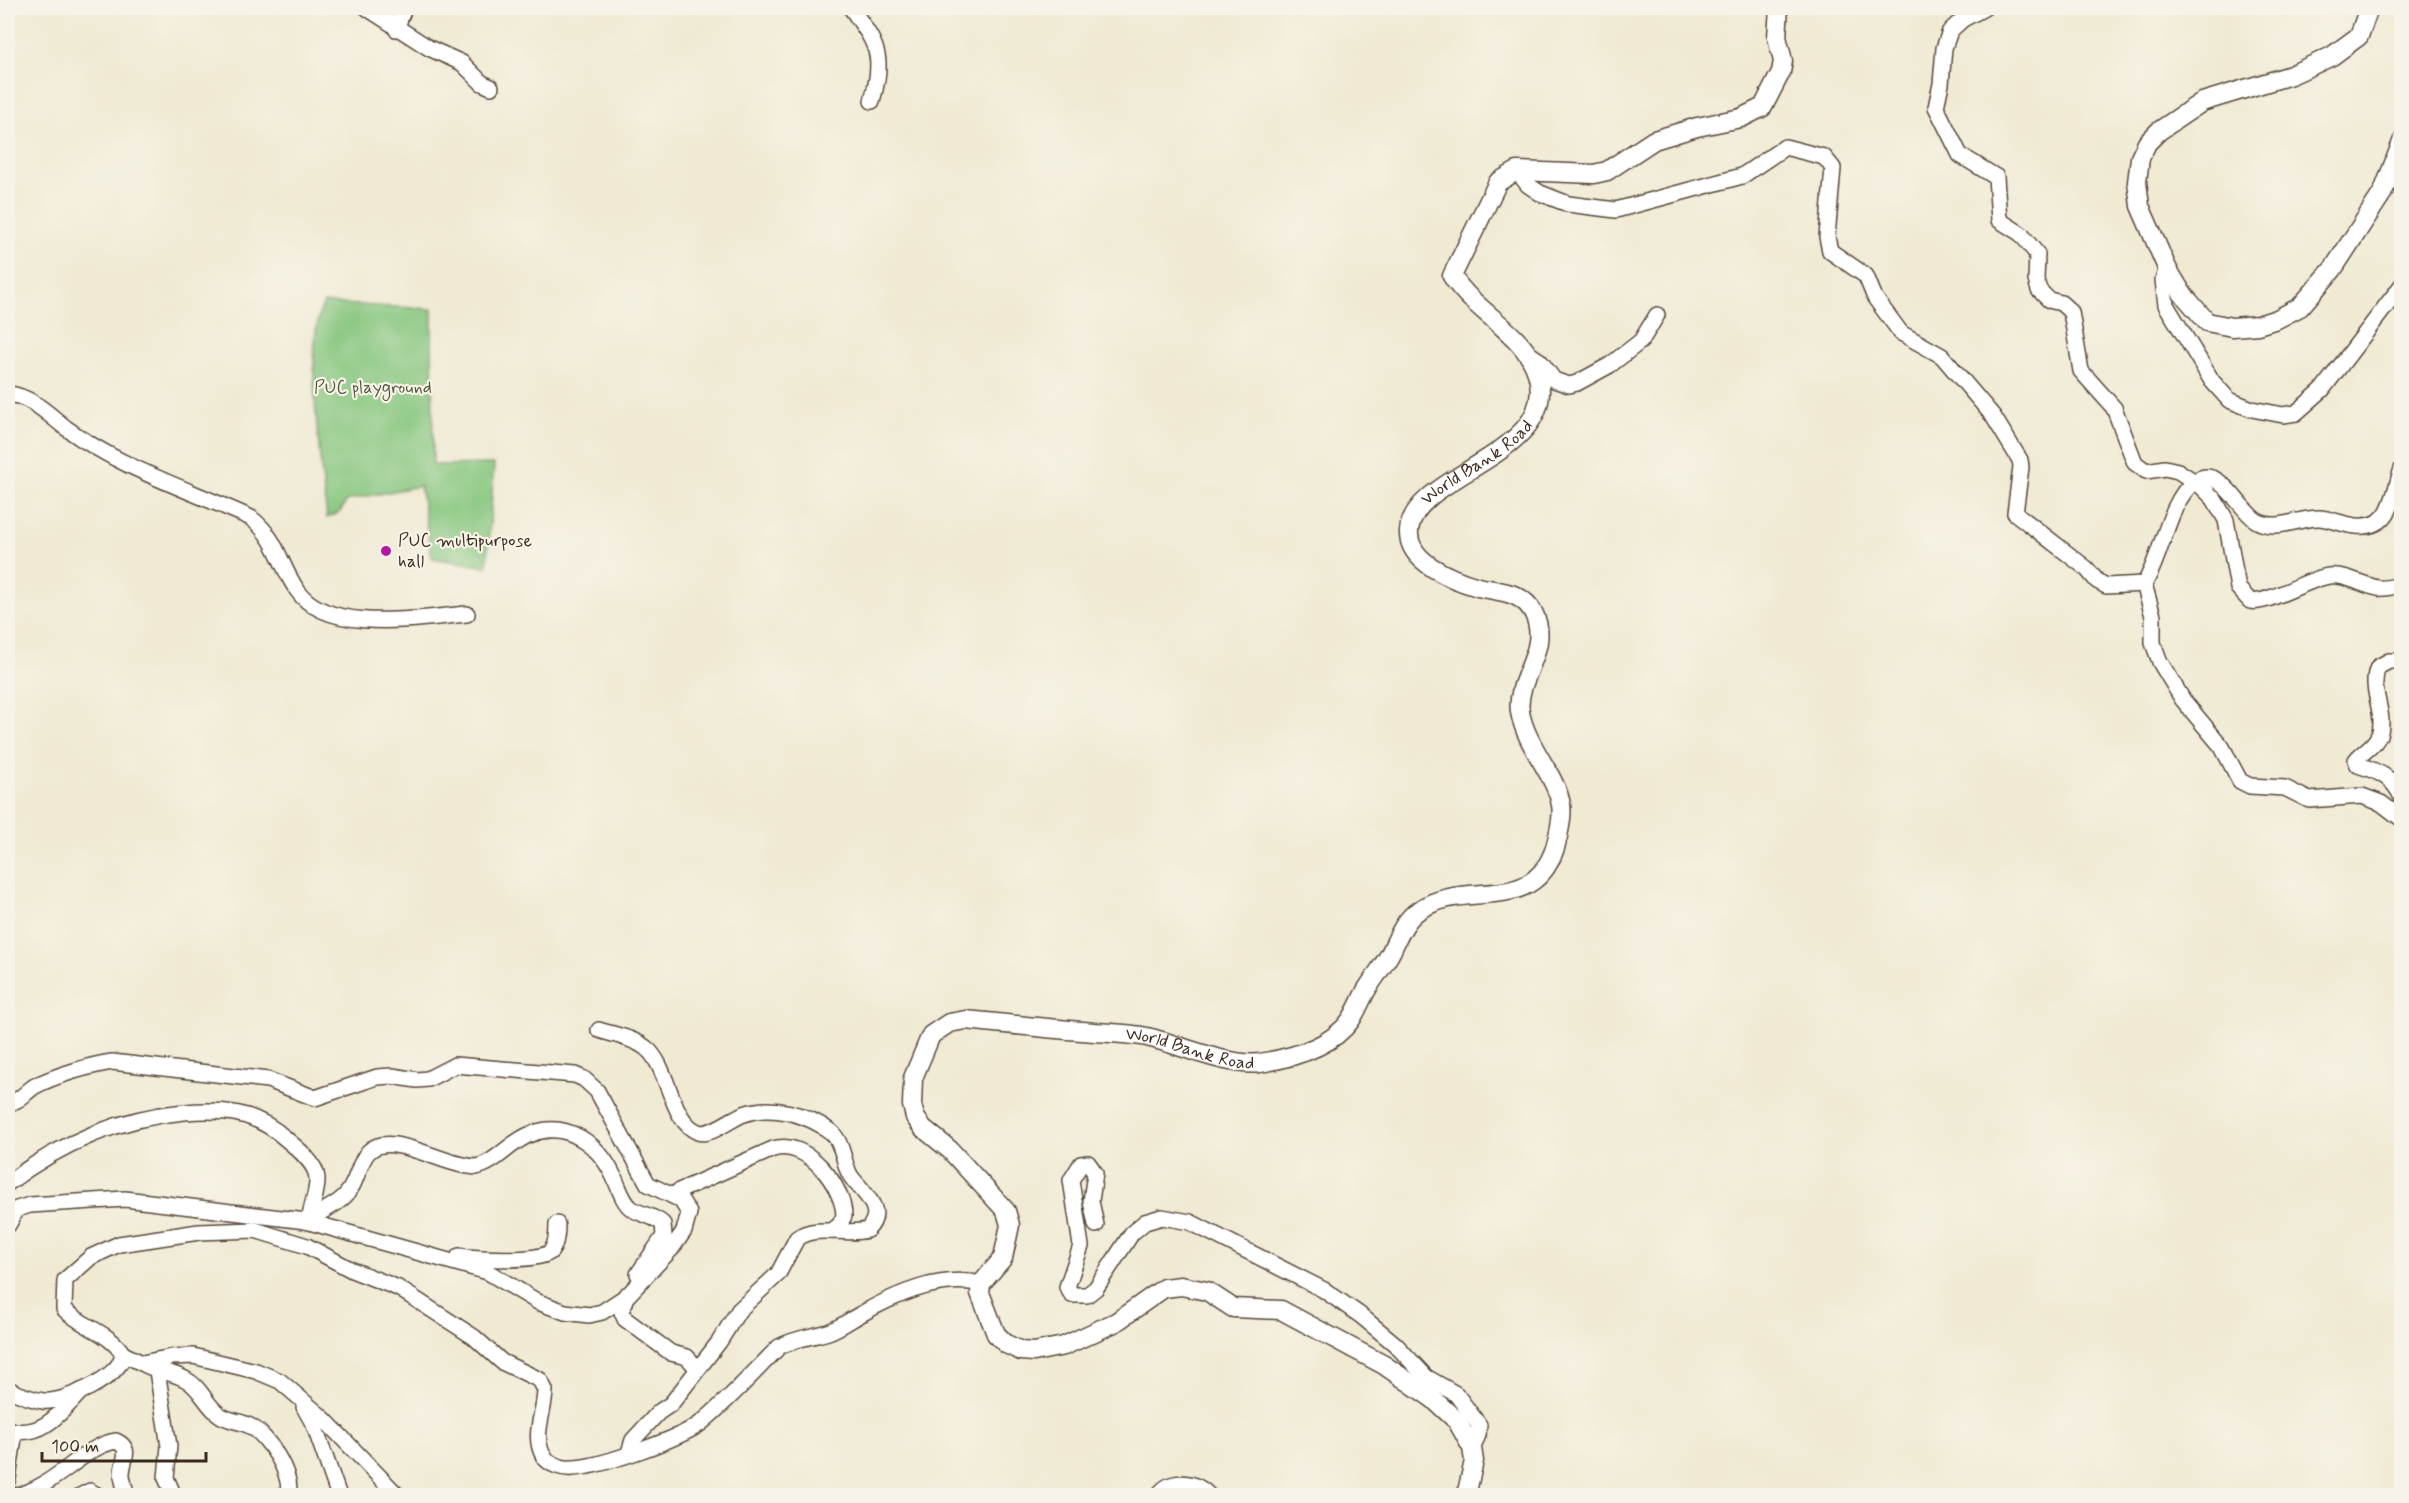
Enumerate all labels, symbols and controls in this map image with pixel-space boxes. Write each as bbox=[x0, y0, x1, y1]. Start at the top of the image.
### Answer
park label: PUC playground bbox=[314, 376, 432, 401]
street label: World Bank Road bbox=[1416, 415, 1539, 511]
place label: PUC multipurpose hall bbox=[398, 529, 532, 574]
marker: PUC multipurpose hall bbox=[379, 544, 393, 558]
street label: World Bank Road bbox=[1124, 1022, 1255, 1076]
scale bar bbox=[42, 1425, 206, 1463]
text: 100 m bbox=[51, 1435, 99, 1459]

